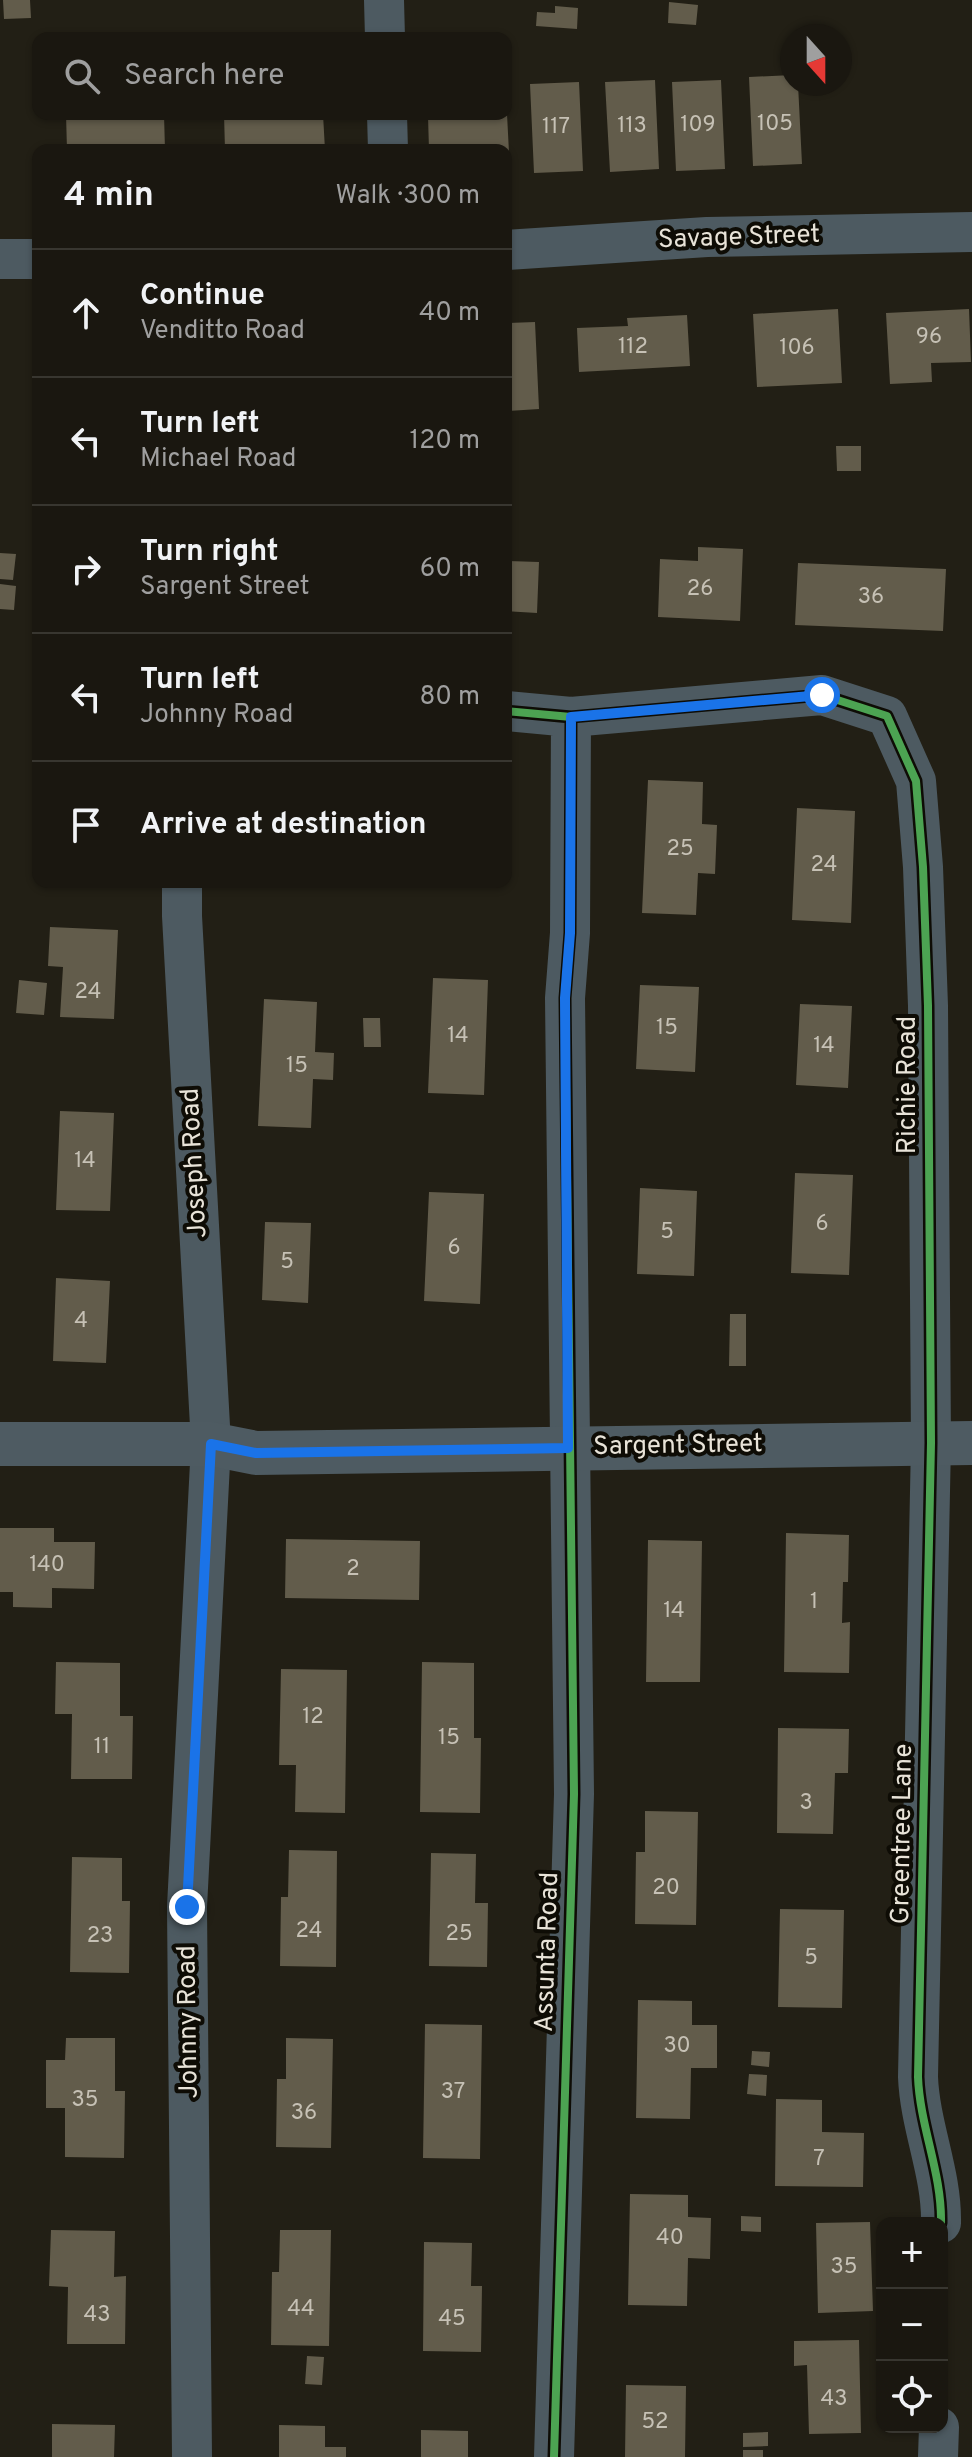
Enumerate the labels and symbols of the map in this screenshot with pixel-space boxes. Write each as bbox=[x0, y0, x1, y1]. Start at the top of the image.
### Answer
north arrow bbox=[780, 24, 852, 96]
house number: 105 bbox=[757, 111, 793, 138]
house number: 109 bbox=[680, 112, 716, 139]
house number: 113 bbox=[617, 113, 647, 140]
house number: 117 bbox=[542, 114, 570, 141]
street label: Savage Street bbox=[657, 219, 821, 257]
house number: 96 bbox=[916, 324, 942, 351]
house number: 112 bbox=[618, 334, 648, 361]
house number: 106 bbox=[779, 335, 815, 362]
house number: 26 bbox=[687, 576, 713, 603]
house number: 36 bbox=[858, 584, 884, 611]
route start bbox=[804, 677, 840, 713]
house number: 25 bbox=[666, 836, 694, 863]
house number: 24 bbox=[811, 852, 837, 879]
house number: 24 bbox=[75, 979, 101, 1006]
house number: 15 bbox=[656, 1015, 678, 1042]
street label: Richie Road bbox=[892, 1016, 925, 1154]
house number: 14 bbox=[447, 1023, 469, 1050]
house number: 14 bbox=[813, 1033, 835, 1060]
house number: 15 bbox=[286, 1053, 308, 1080]
street label: Joseph Road bbox=[175, 1087, 215, 1239]
house number: 14 bbox=[74, 1148, 96, 1175]
house number: 6 bbox=[815, 1211, 829, 1238]
house number: 5 bbox=[660, 1219, 674, 1246]
house number: 6 bbox=[447, 1235, 461, 1262]
house number: 5 bbox=[280, 1249, 294, 1276]
house number: 4 bbox=[74, 1308, 88, 1335]
street label: Sargent Street bbox=[593, 1428, 763, 1464]
house number: 140 bbox=[29, 1552, 65, 1579]
house number: 2 bbox=[346, 1556, 360, 1583]
house number: 1 bbox=[810, 1589, 818, 1616]
house number: 14 bbox=[663, 1598, 685, 1625]
house number: 12 bbox=[302, 1704, 324, 1731]
house number: 15 bbox=[438, 1725, 460, 1752]
house number: 11 bbox=[94, 1734, 110, 1761]
street label: Greentree Lane bbox=[885, 1743, 921, 1925]
house number: 3 bbox=[799, 1790, 813, 1817]
street label: Assunta Road bbox=[529, 1871, 567, 2033]
house number: 20 bbox=[652, 1875, 680, 1902]
route end bbox=[169, 1889, 205, 1925]
house number: 24 bbox=[296, 1918, 322, 1945]
house number: 25 bbox=[445, 1921, 473, 1948]
house number: 23 bbox=[87, 1923, 113, 1950]
street label: Johnny Road bbox=[171, 1945, 207, 2099]
house number: 5 bbox=[804, 1945, 818, 1972]
house number: 30 bbox=[663, 2033, 691, 2060]
house number: 37 bbox=[441, 2079, 465, 2106]
house number: 35 bbox=[72, 2087, 98, 2114]
house number: 36 bbox=[291, 2100, 317, 2127]
house number: 7 bbox=[813, 2146, 825, 2173]
house number: 40 bbox=[656, 2225, 684, 2252]
house number: 35 bbox=[831, 2254, 857, 2281]
house number: 44 bbox=[287, 2296, 315, 2323]
house number: 43 bbox=[84, 2302, 110, 2329]
house number: 45 bbox=[438, 2306, 466, 2333]
house number: 43 bbox=[821, 2386, 847, 2413]
house number: 52 bbox=[641, 2409, 669, 2436]

